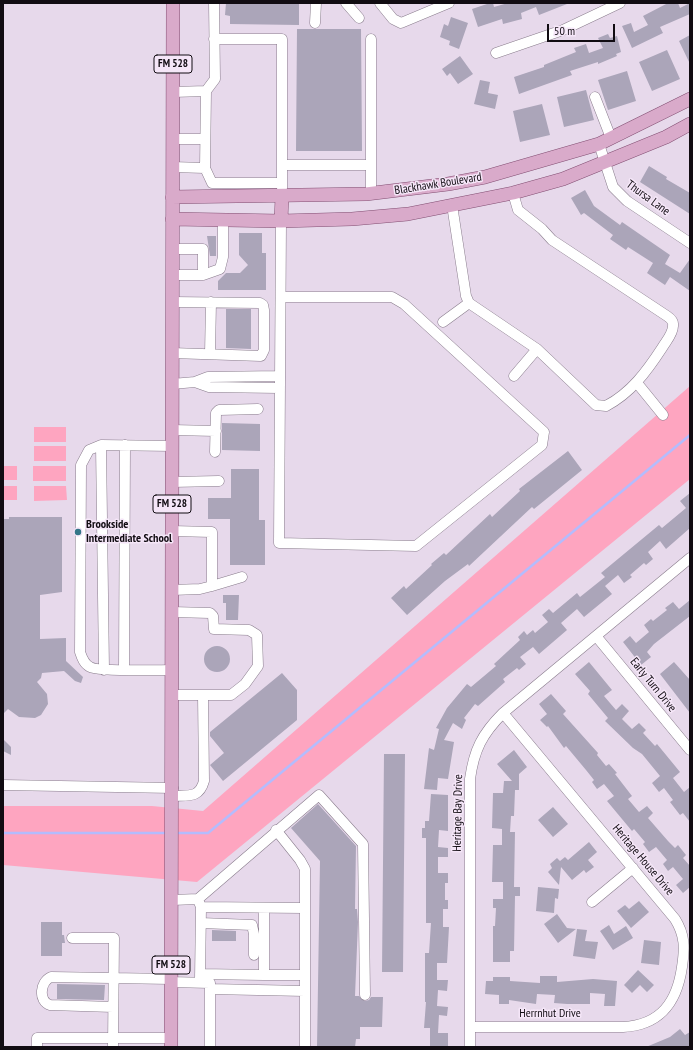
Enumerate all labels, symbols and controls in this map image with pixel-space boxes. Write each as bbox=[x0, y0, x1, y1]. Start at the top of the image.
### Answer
scale bar bbox=[549, 16, 617, 42]
text: 50 m bbox=[554, 23, 575, 38]
road number: FM 528 bbox=[154, 55, 192, 73]
street label: Blackhawk Boulevard bbox=[393, 170, 483, 198]
street label: Thursa Lane bbox=[623, 177, 673, 219]
road number: FM 528 bbox=[153, 495, 191, 513]
place label: Brookside Intermediate School bbox=[86, 518, 172, 546]
marker: Brookside Intermediate School bbox=[73, 527, 83, 537]
street label: Early Turn Drive bbox=[627, 655, 679, 715]
street label: Heritage Bay Drive bbox=[450, 774, 466, 852]
street label: Heritage House Drive bbox=[609, 822, 677, 898]
road number: FM 528 bbox=[152, 956, 190, 974]
street label: Herrnhut Drive bbox=[519, 1007, 581, 1021]

